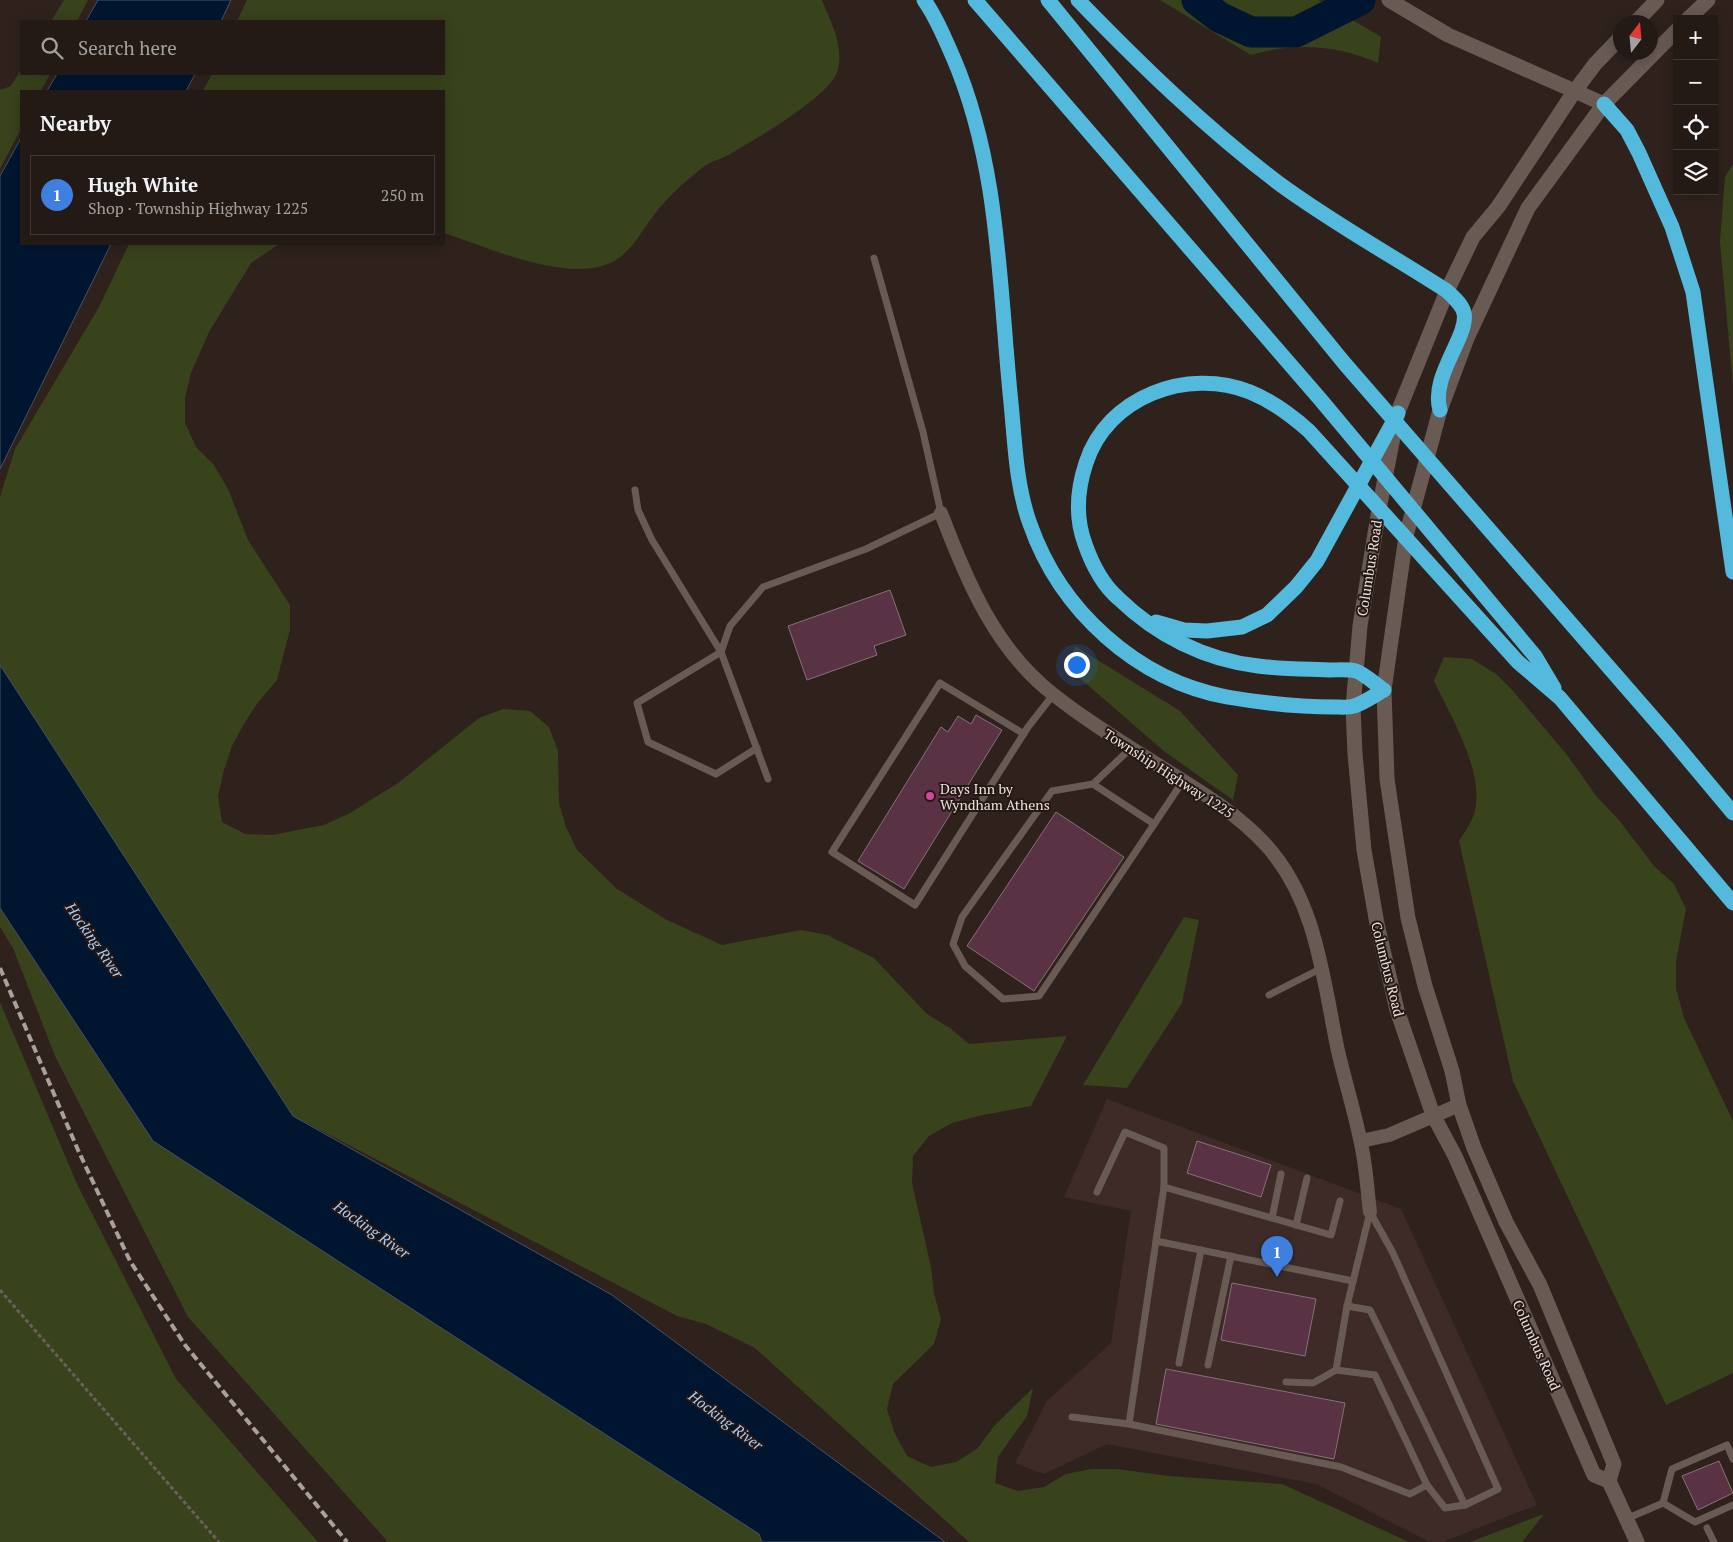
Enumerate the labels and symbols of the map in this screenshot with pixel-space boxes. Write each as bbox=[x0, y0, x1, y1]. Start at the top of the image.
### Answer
north arrow bbox=[1613, 15, 1658, 60]
street label: Columbus Road bbox=[1352, 518, 1386, 617]
your location bbox=[1064, 652, 1090, 678]
street label: Township Highway 1225 bbox=[1100, 724, 1238, 822]
place label: Days Inn by Wyndham Athens bbox=[940, 779, 1050, 814]
marker: Days Inn by Wyndham Athens bbox=[924, 790, 936, 802]
water label: Hocking River bbox=[61, 897, 129, 983]
street label: Columbus Road bbox=[1367, 920, 1409, 1019]
water label: Hocking River bbox=[329, 1195, 415, 1263]
pin: 1 bbox=[1261, 1236, 1293, 1277]
street label: Columbus Road bbox=[1509, 1297, 1566, 1393]
water label: Hocking River bbox=[684, 1385, 768, 1455]

